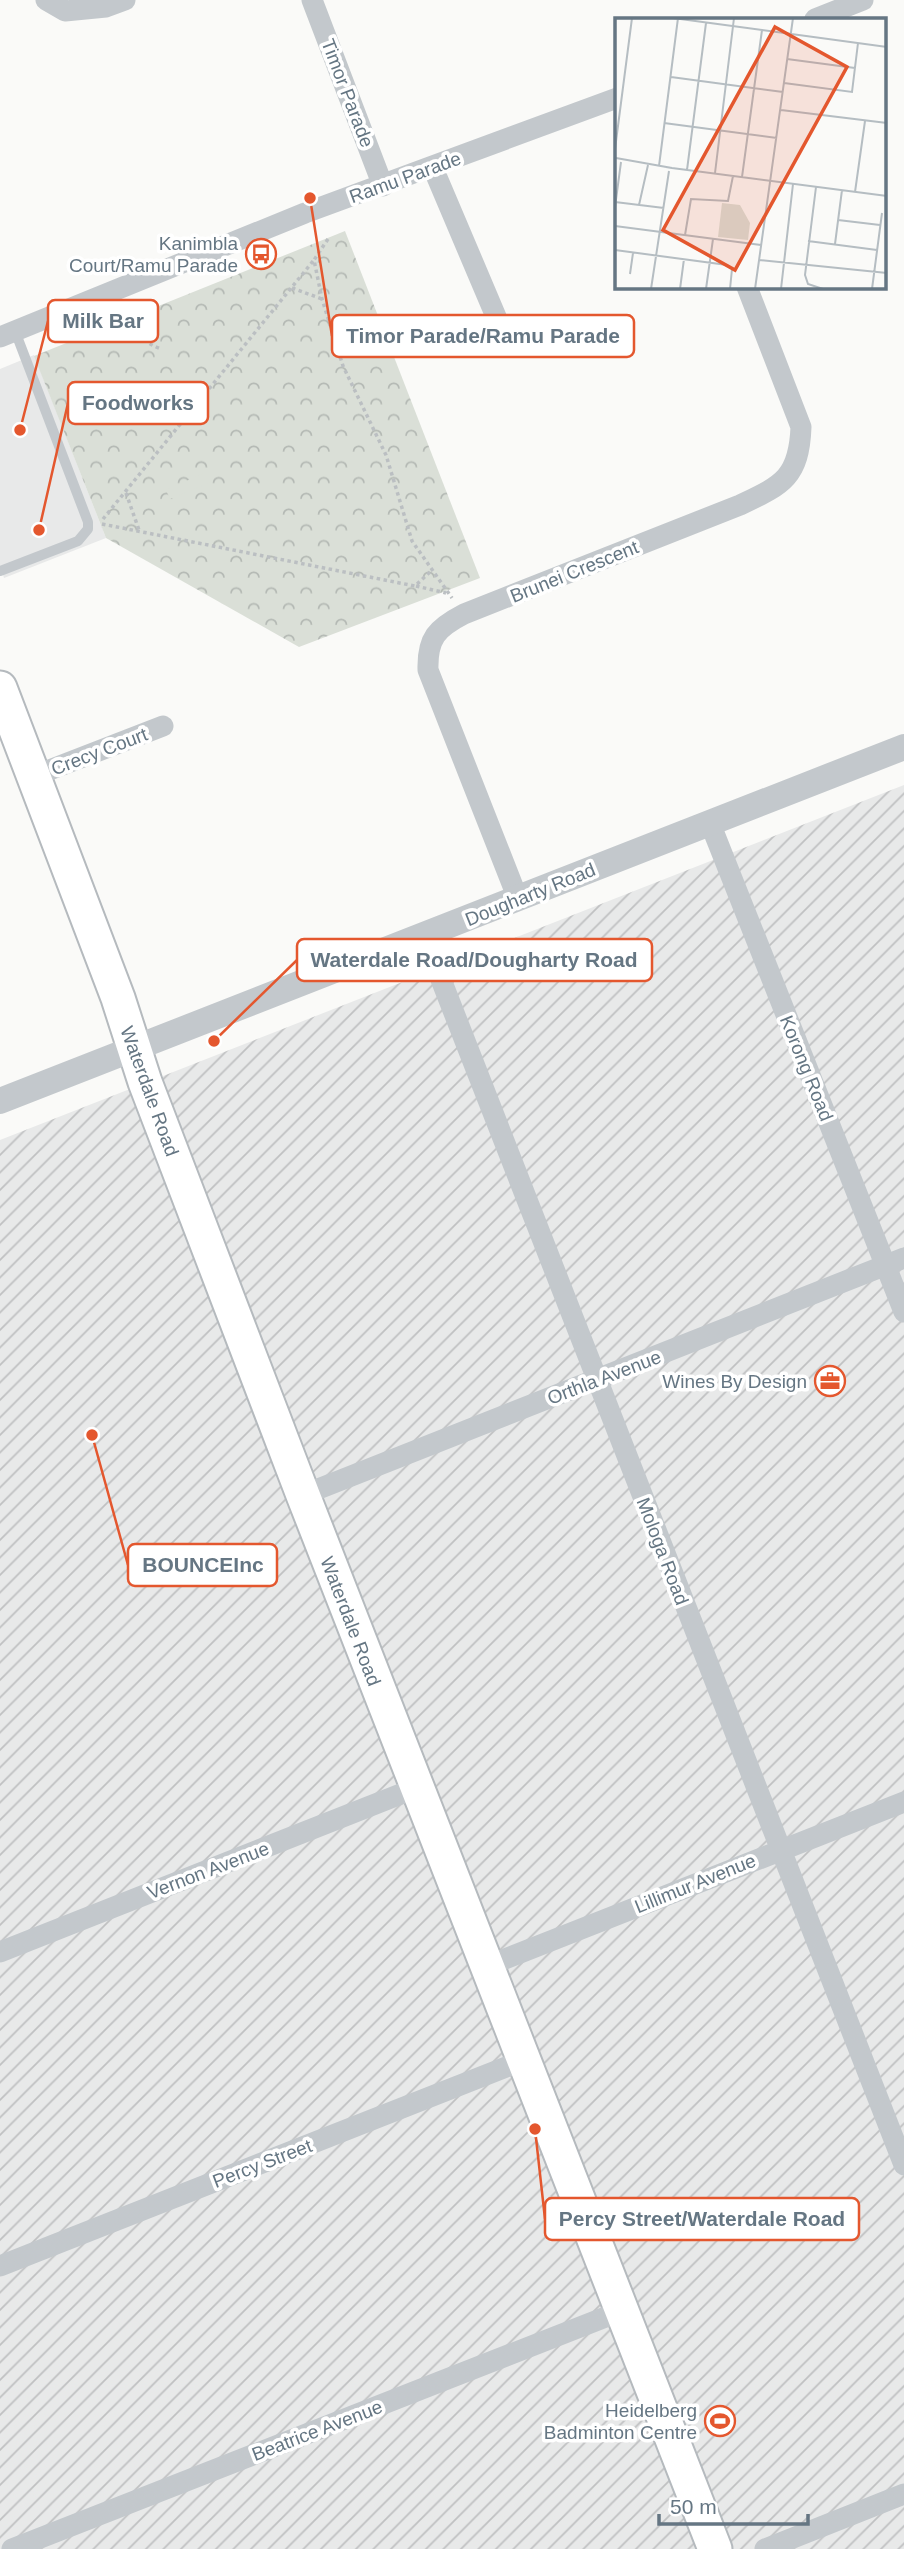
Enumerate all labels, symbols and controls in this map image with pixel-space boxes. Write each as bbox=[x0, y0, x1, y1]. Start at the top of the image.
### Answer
inset map bbox=[615, 18, 886, 289]
street label: Timor Parade bbox=[317, 36, 378, 150]
street label: Ramu Parade bbox=[346, 148, 464, 207]
place label: Kanimbla Court/Ramu Parade bbox=[69, 233, 238, 276]
bus stop icon: Kanimbla Court/Ramu Parade bbox=[244, 237, 278, 271]
callout: Milk Bar bbox=[48, 300, 158, 342]
text: Milk Bar bbox=[62, 309, 144, 332]
callout: Timor Parade/Ramu Parade bbox=[332, 315, 634, 357]
text: Timor Parade/Ramu Parade bbox=[346, 324, 620, 347]
callout: Foodworks bbox=[68, 382, 208, 424]
text: Foodworks bbox=[82, 391, 194, 414]
street label: Brunei Crescent bbox=[507, 536, 642, 607]
street label: Crecy Court bbox=[48, 723, 151, 779]
street label: Dougharty Road bbox=[462, 859, 598, 930]
callout: Waterdale Road/Dougharty Road bbox=[297, 939, 652, 981]
text: Waterdale Road/Dougharty Road bbox=[310, 948, 638, 971]
street label: Korong Road bbox=[776, 1012, 837, 1124]
street label: Waterdale Road bbox=[116, 1023, 183, 1159]
street label: Orthla Avenue bbox=[544, 1346, 664, 1409]
office icon: Wines By Design bbox=[813, 1364, 847, 1398]
place label: Wines By Design bbox=[662, 1371, 807, 1392]
street label: Mologa Road bbox=[632, 1495, 693, 1608]
callout: BOUNCEInc bbox=[128, 1544, 277, 1586]
text: BOUNCEInc bbox=[142, 1553, 264, 1576]
street label: Waterdale Road bbox=[316, 1554, 385, 1689]
street label: Vernon Avenue bbox=[144, 1838, 272, 1903]
street label: Lillimur Avenue bbox=[632, 1850, 759, 1917]
street label: Percy Street bbox=[210, 2135, 315, 2192]
callout: Percy Street/Waterdale Road bbox=[545, 2198, 859, 2240]
text: Percy Street/Waterdale Road bbox=[559, 2207, 845, 2230]
street label: Beatrice Avenue bbox=[249, 2396, 385, 2465]
place label: Heidelberg Badminton Centre bbox=[544, 2400, 697, 2443]
sports icon: Heidelberg Badminton Centre bbox=[703, 2404, 737, 2438]
scale bar bbox=[659, 2482, 808, 2526]
text: 50 m bbox=[670, 2495, 717, 2518]

